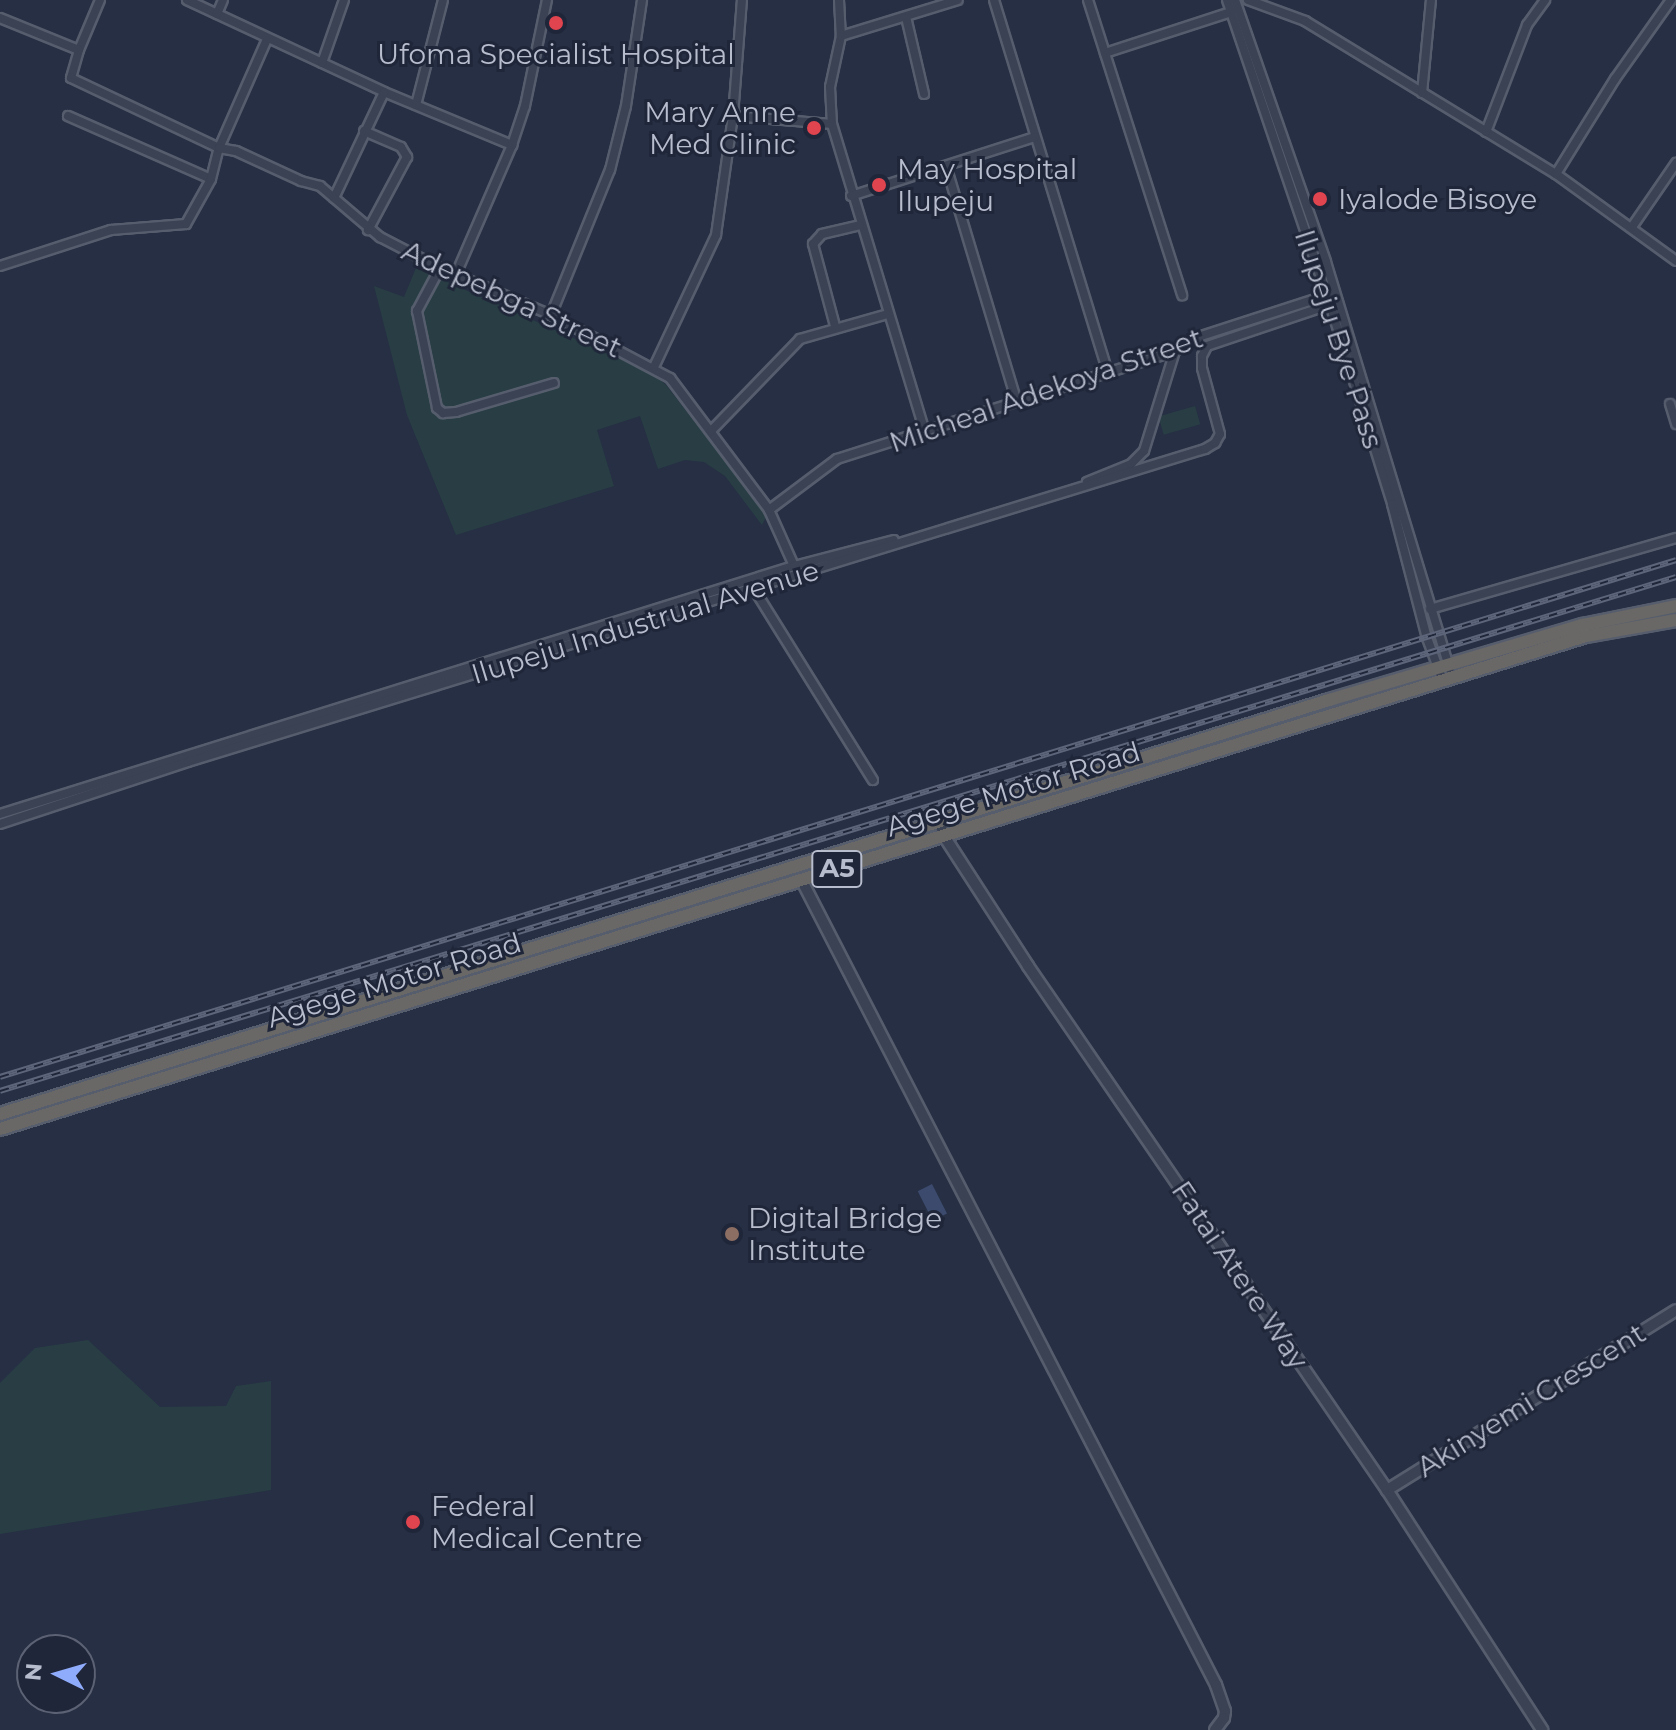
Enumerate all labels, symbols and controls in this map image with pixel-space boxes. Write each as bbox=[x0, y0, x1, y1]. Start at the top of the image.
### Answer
marker: Ufoma Specialist Hospital bbox=[545, 12, 567, 34]
place label: Ufoma Specialist Hospital bbox=[377, 37, 735, 71]
place label: Mary Anne Med Clinic bbox=[644, 95, 796, 161]
marker: Mary Anne Med Clinic bbox=[803, 117, 825, 139]
place label: May Hospital Ilupeju bbox=[897, 152, 1077, 218]
marker: May Hospital Ilupeju bbox=[868, 174, 890, 196]
place label: Iyalode Bisoye bbox=[1338, 182, 1537, 216]
marker: Iyalode Bisoye bbox=[1309, 188, 1331, 210]
street label: Ilupeju Bye Pass bbox=[1288, 225, 1390, 453]
street label: Adepebga Street bbox=[397, 233, 627, 365]
street label: Micheal Adekoya Street bbox=[885, 321, 1207, 459]
street label: Ilupeju Industrual Avenue bbox=[467, 553, 823, 691]
street label: Agege Motor Road bbox=[882, 734, 1144, 844]
road number: A5 bbox=[811, 847, 863, 891]
street label: Agege Motor Road bbox=[263, 925, 525, 1035]
street label: Fatai Atere Way bbox=[1165, 1175, 1315, 1375]
place label: Digital Bridge Institute bbox=[748, 1201, 942, 1267]
marker: Digital Bridge Institute bbox=[723, 1225, 741, 1243]
street label: Akinyemi Crescent bbox=[1411, 1316, 1651, 1484]
place label: Federal Medical Centre bbox=[431, 1489, 643, 1555]
marker: Federal Medical Centre bbox=[402, 1511, 424, 1533]
north arrow bbox=[16, 1634, 96, 1714]
text: N bbox=[19, 1662, 48, 1682]

